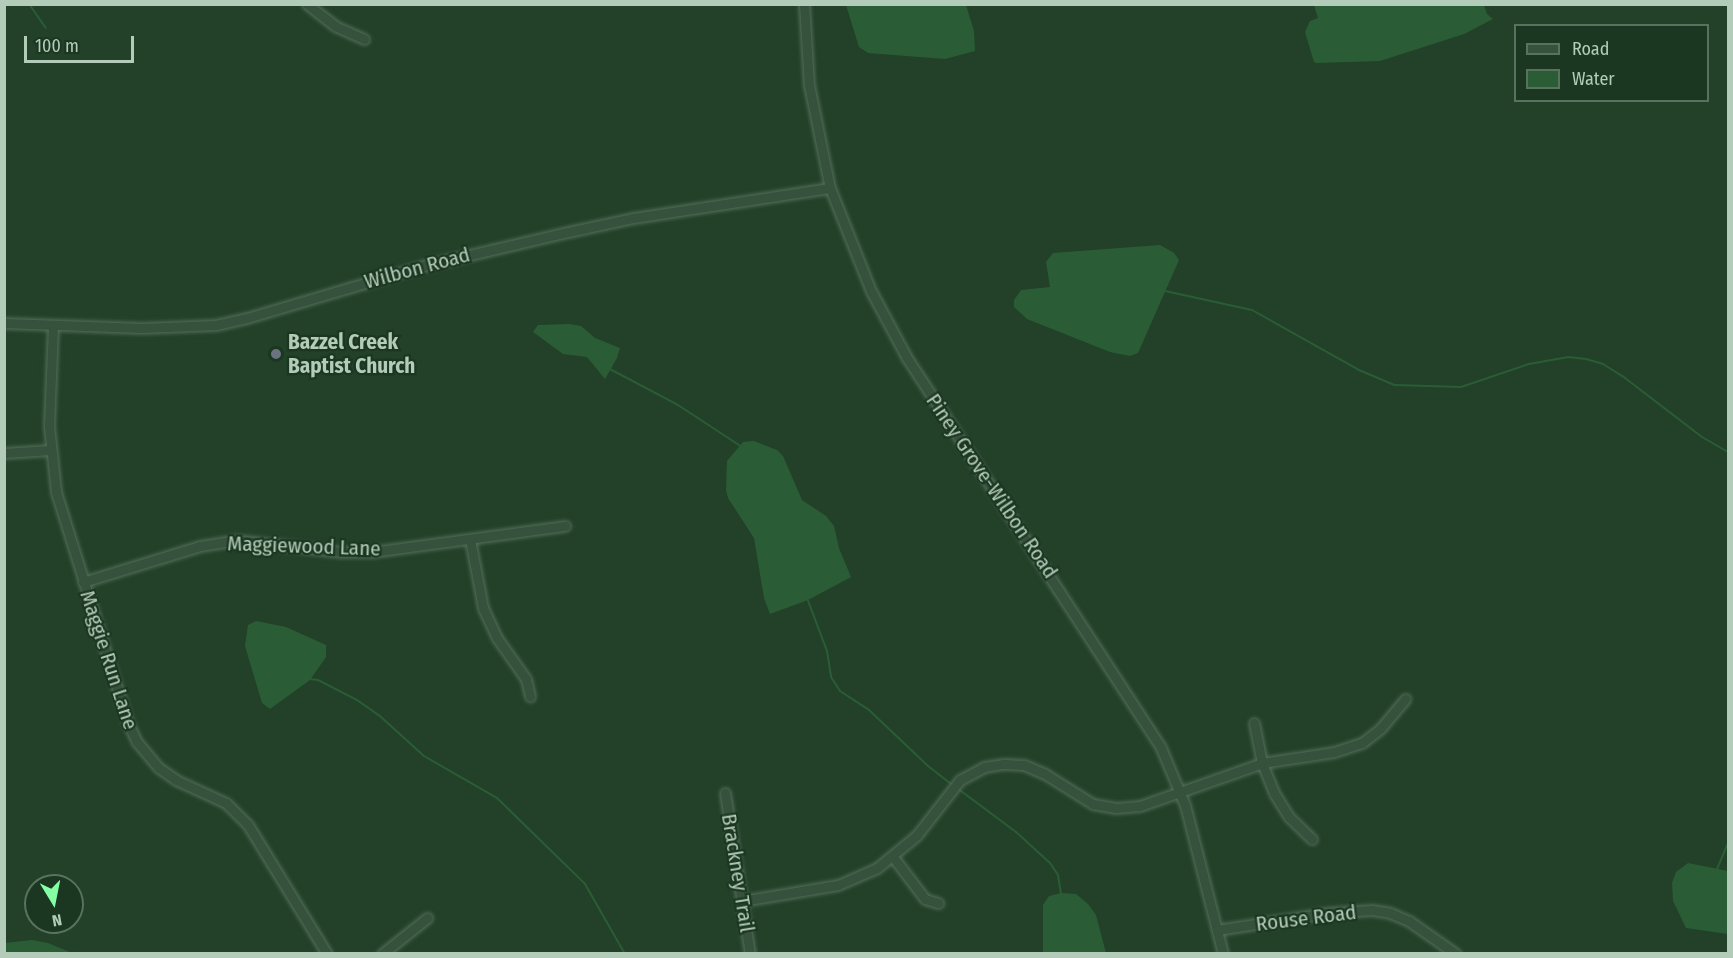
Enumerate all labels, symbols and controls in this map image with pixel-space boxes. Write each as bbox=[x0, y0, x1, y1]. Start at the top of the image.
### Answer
scale bar bbox=[27, 24, 136, 62]
legend bbox=[1514, 24, 1709, 102]
text: 100 m bbox=[35, 35, 79, 57]
text: Road bbox=[1572, 38, 1609, 60]
text: Water bbox=[1572, 68, 1615, 90]
street label: Wilbon Road bbox=[361, 242, 473, 294]
place label: Bazzel Creek Baptist Church bbox=[288, 329, 415, 379]
marker: Bazzel Creek Baptist Church bbox=[269, 347, 283, 361]
street label: Piney Grove-Wilbon Road bbox=[921, 389, 1063, 583]
street label: Maggiewood Lane bbox=[227, 531, 381, 561]
street label: Maggie Run Lane bbox=[75, 587, 143, 733]
street label: Brackney Trail bbox=[716, 812, 760, 934]
north arrow bbox=[24, 874, 84, 934]
street label: Rouse Road bbox=[1254, 899, 1358, 937]
text: N bbox=[50, 910, 63, 930]

